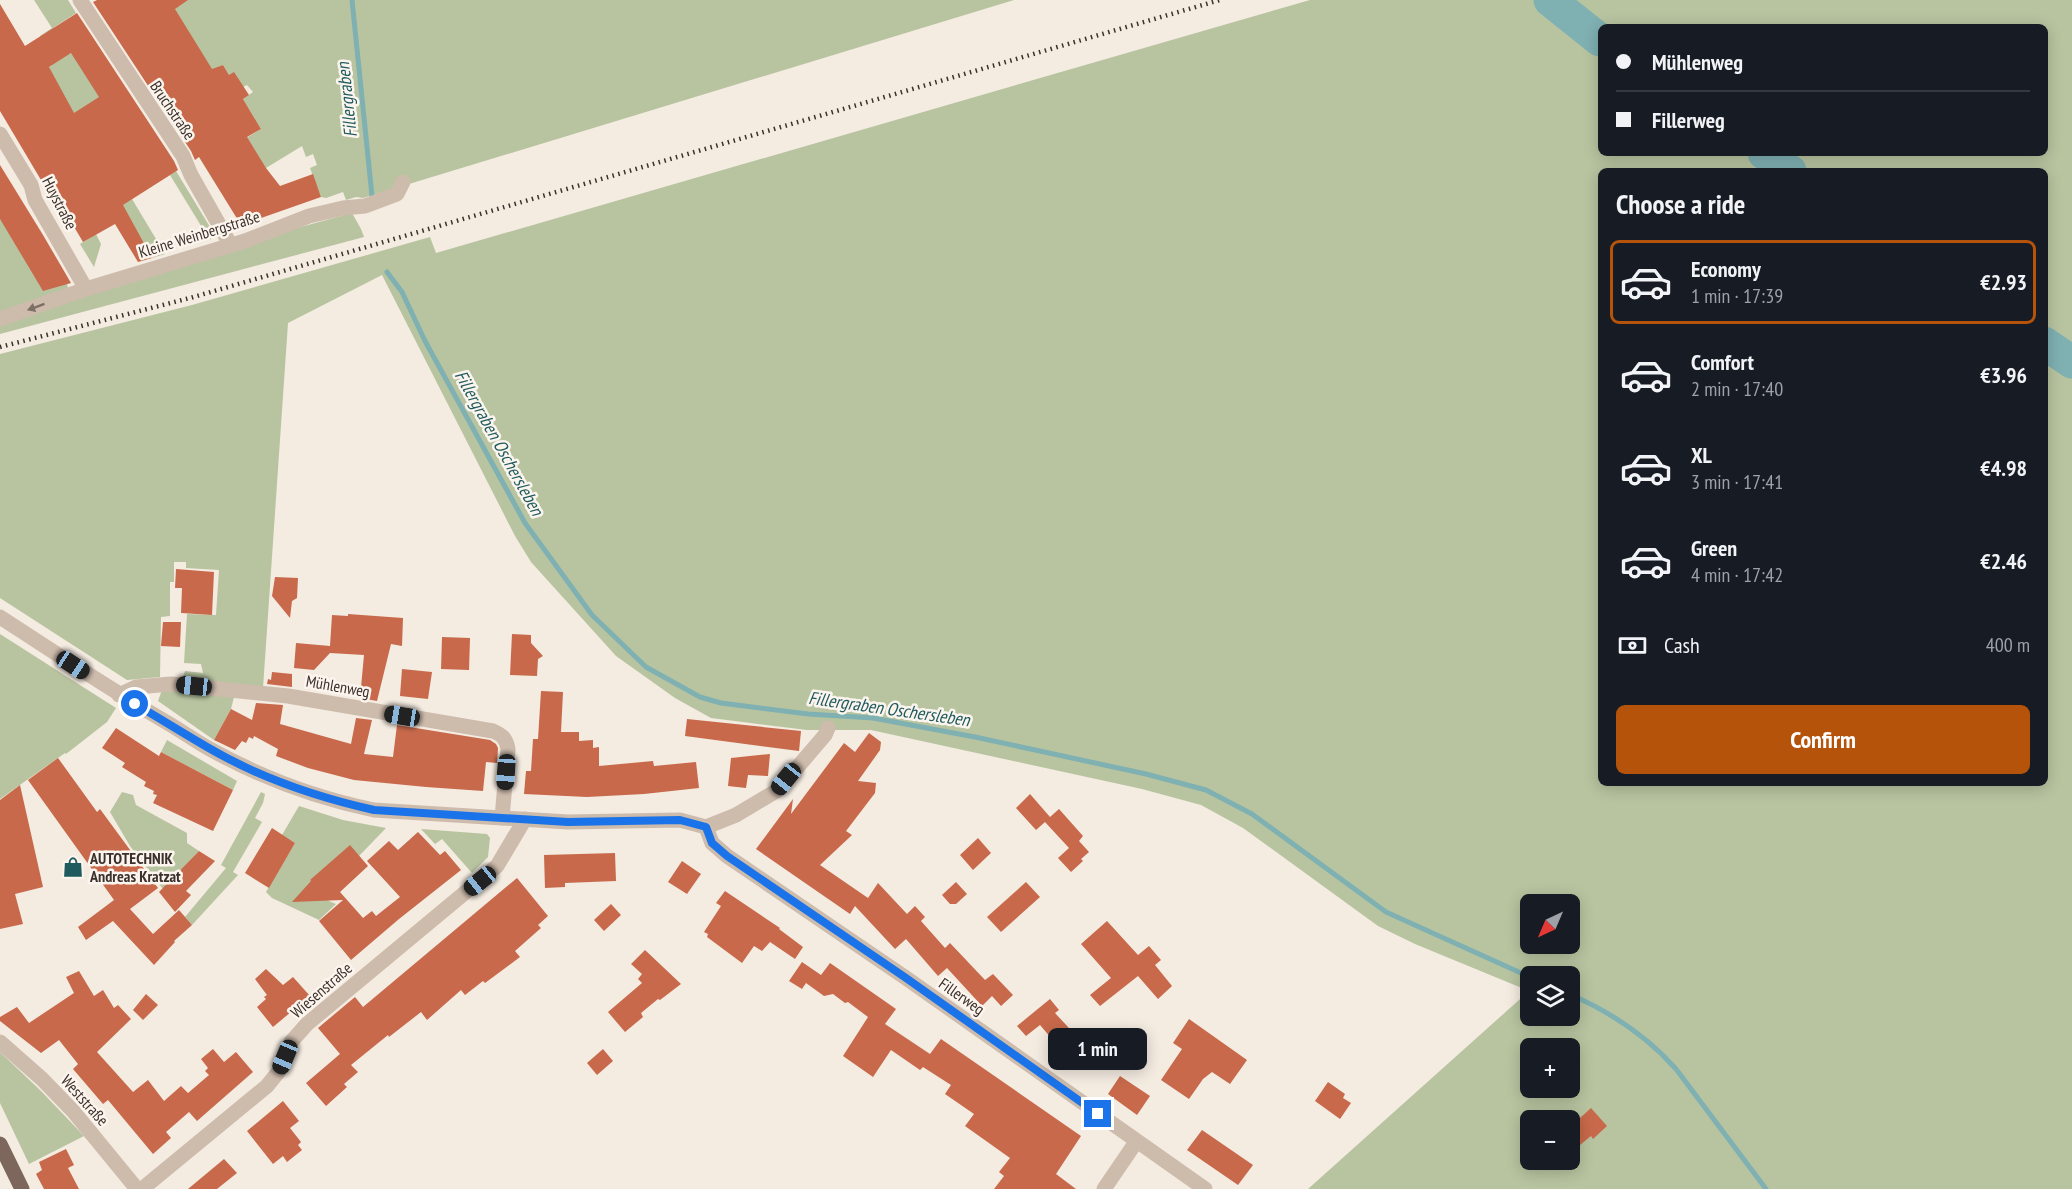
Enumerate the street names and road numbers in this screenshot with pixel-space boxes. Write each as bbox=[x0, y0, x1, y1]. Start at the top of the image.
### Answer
street label: Bruchstraße bbox=[146, 77, 200, 143]
street label: Huystraße bbox=[38, 173, 82, 233]
street label: Kleine Weinbergstraße bbox=[136, 206, 262, 262]
street label: Mühlenweg bbox=[305, 671, 371, 701]
street label: Wiesenstraße bbox=[286, 958, 356, 1022]
street label: Fillerweg bbox=[935, 973, 989, 1019]
street label: Weststraße bbox=[57, 1070, 113, 1130]

